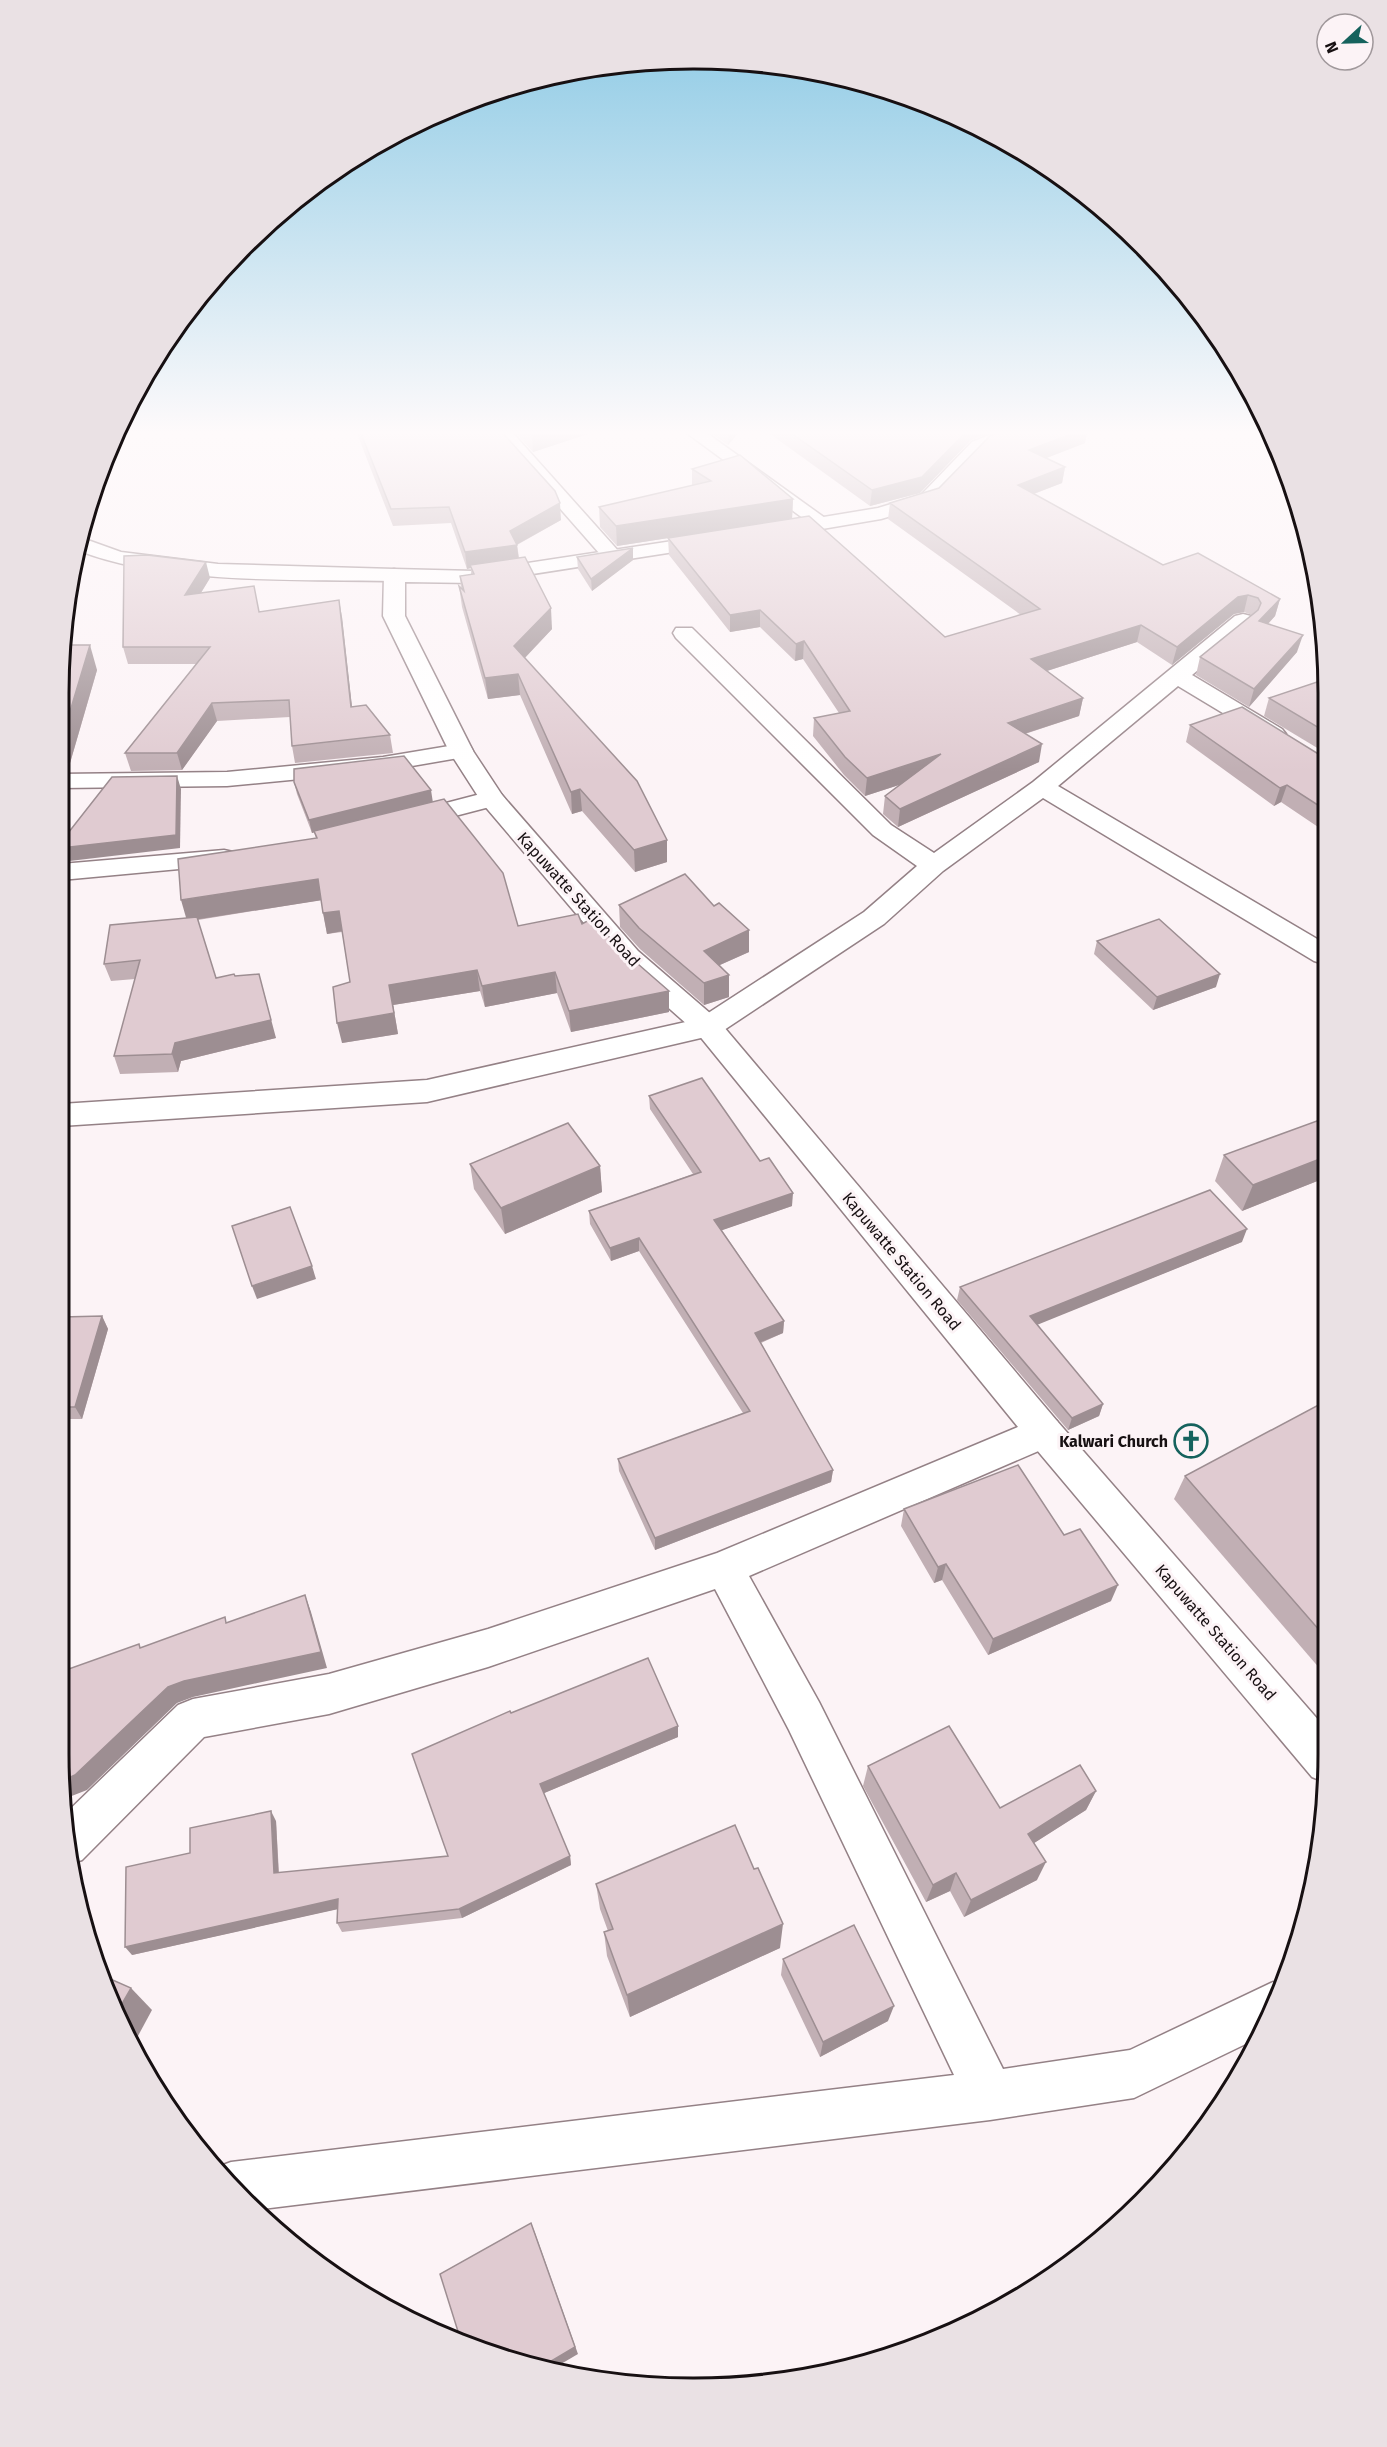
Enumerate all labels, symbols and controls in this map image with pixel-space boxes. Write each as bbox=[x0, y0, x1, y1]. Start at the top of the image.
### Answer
north arrow bbox=[1315, 12, 1375, 72]
text: N bbox=[1321, 39, 1342, 56]
street label: Kapuwatte Station Road bbox=[513, 828, 644, 970]
street label: Kapuwatte Station Road bbox=[838, 1188, 965, 1334]
church icon: Kalwari Church bbox=[1173, 1423, 1209, 1459]
place label: Kalwari Church bbox=[1059, 1432, 1168, 1451]
street label: Kapuwatte Station Road bbox=[1151, 1560, 1280, 1704]

